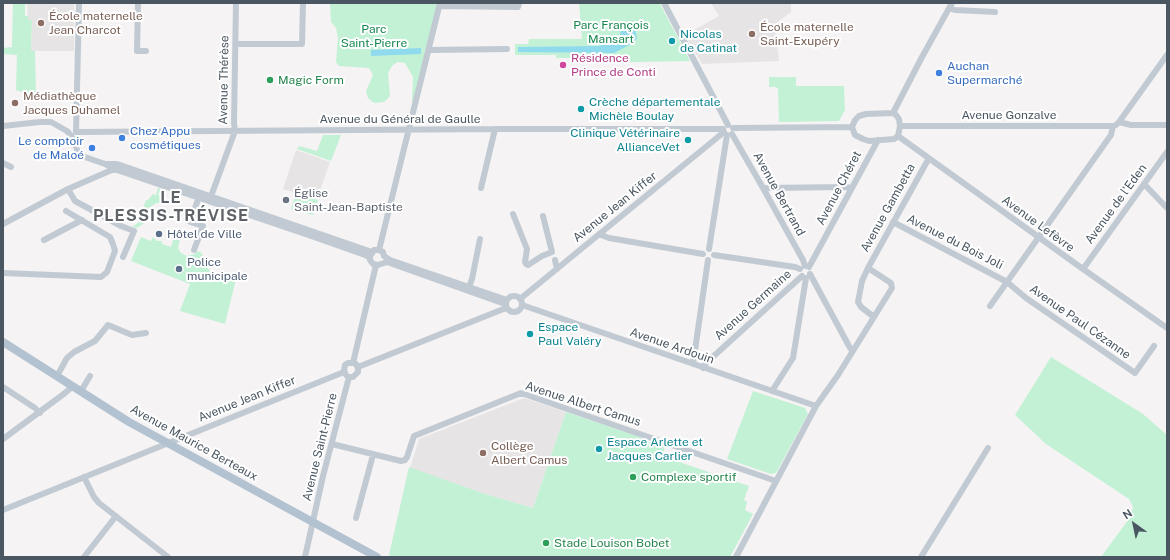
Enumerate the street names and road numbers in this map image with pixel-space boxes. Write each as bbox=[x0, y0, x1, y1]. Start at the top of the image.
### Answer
street label: Avenue Thérèse bbox=[216, 35, 232, 125]
street label: Avenue Gonzalve bbox=[961, 108, 1057, 122]
street label: Avenue du Général de Gaulle bbox=[319, 112, 481, 126]
street label: Avenue Chéret bbox=[813, 148, 865, 228]
street label: Avenue Bertrand bbox=[750, 150, 808, 238]
street label: Avenue Gambetta bbox=[858, 161, 918, 255]
street label: Avenue de l'Eden bbox=[1082, 161, 1150, 247]
street label: Avenue Jean Kiffer bbox=[570, 169, 660, 245]
street label: Avenue Lefèvre bbox=[999, 193, 1077, 255]
street label: Avenue du Bois Joli bbox=[905, 212, 1005, 272]
street label: Avenue Germaine bbox=[712, 267, 794, 343]
street label: Avenue Paul Cézanne bbox=[1027, 282, 1133, 362]
street label: Avenue Ardouin bbox=[628, 325, 716, 367]
street label: Avenue Jean Kiffer bbox=[196, 373, 298, 425]
street label: Avenue Albert Camus bbox=[523, 379, 643, 429]
street label: Avenue Saint-Pierre bbox=[300, 391, 340, 503]
street label: Avenue Maurice Berteaux bbox=[128, 402, 260, 484]

